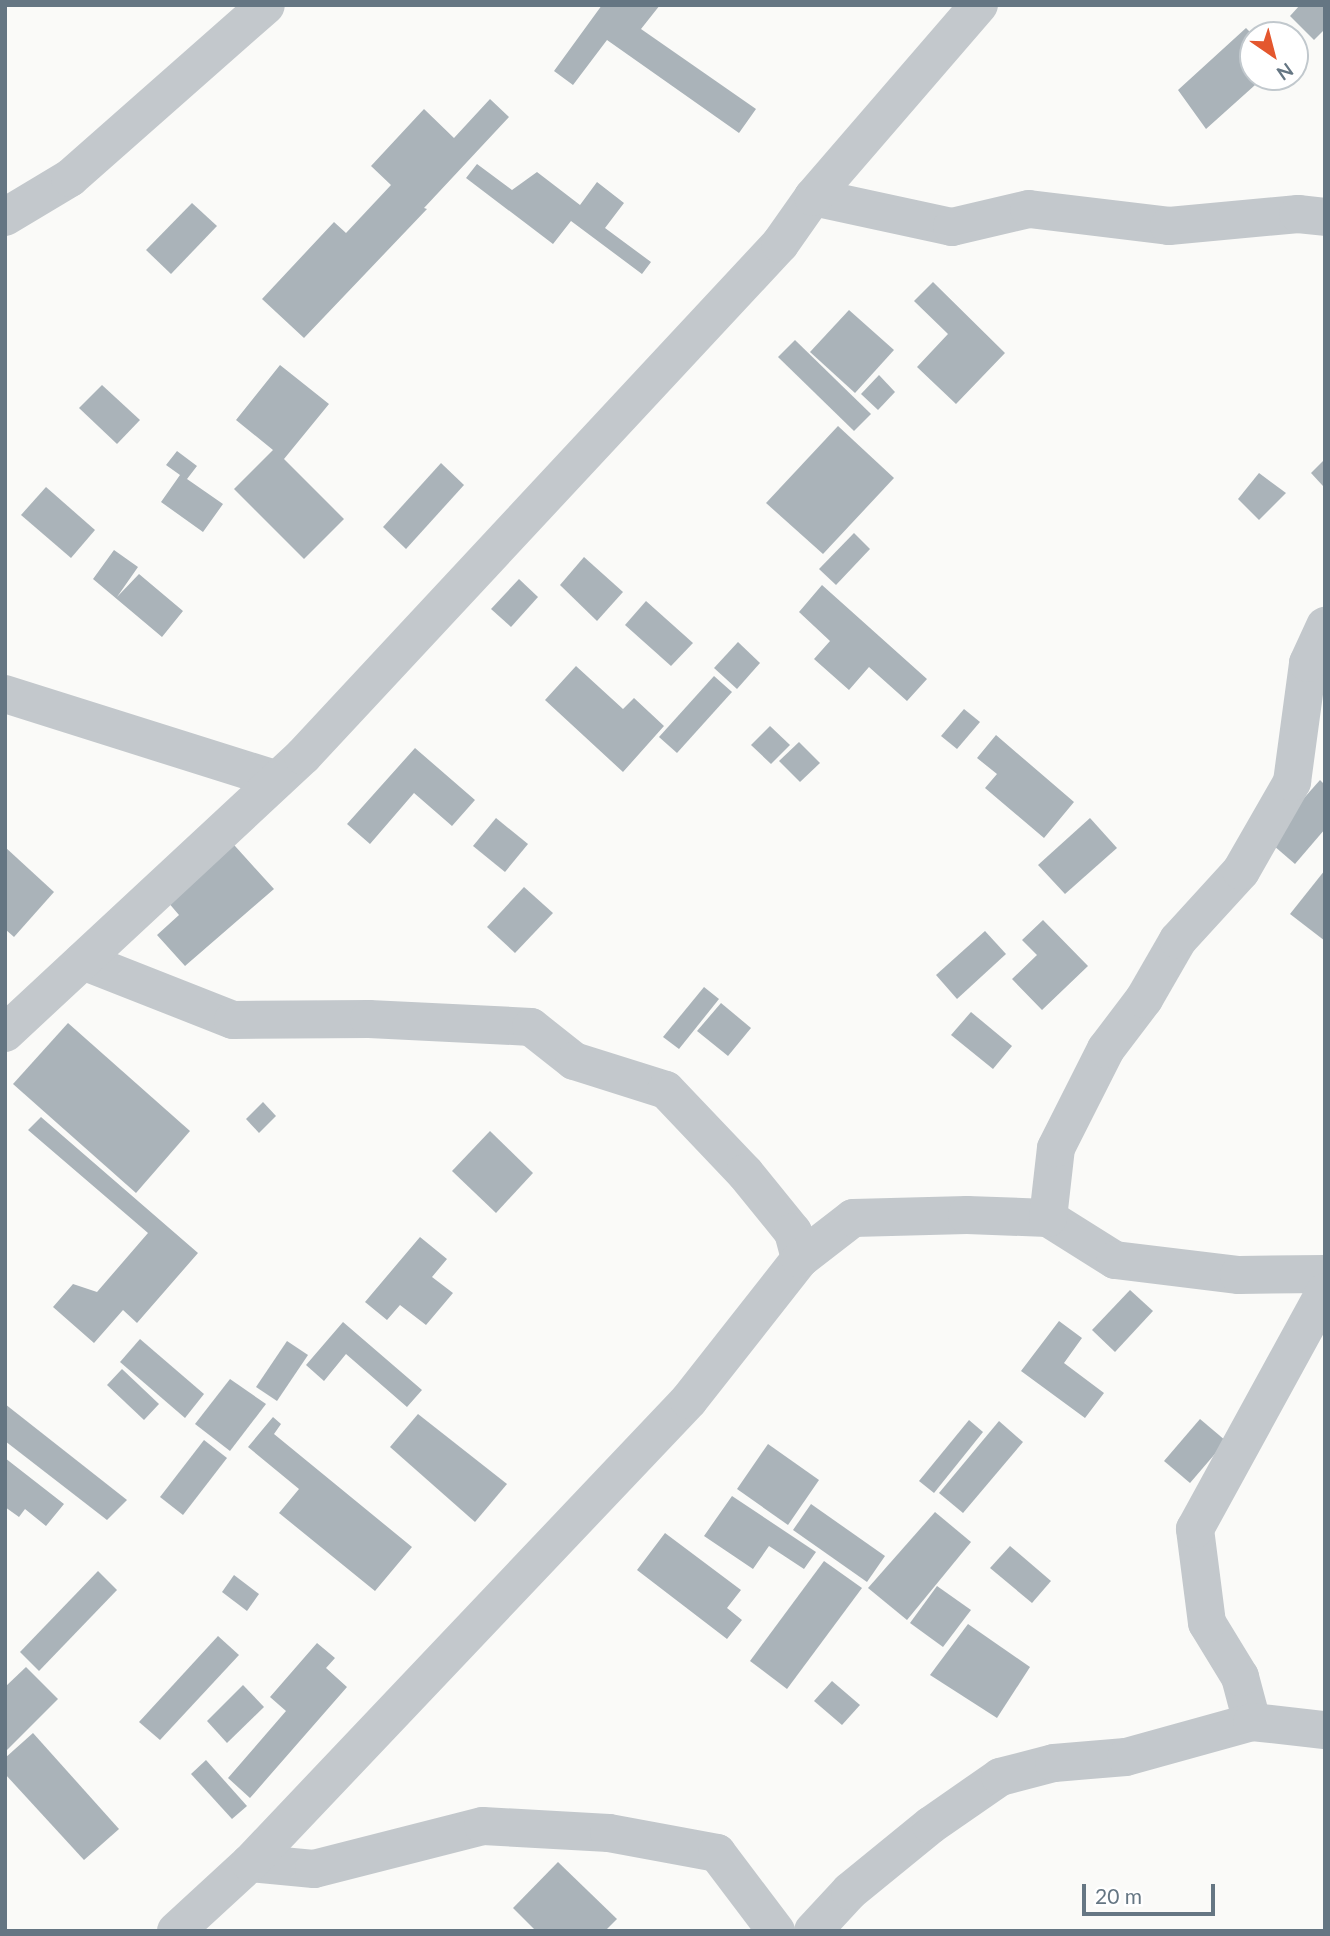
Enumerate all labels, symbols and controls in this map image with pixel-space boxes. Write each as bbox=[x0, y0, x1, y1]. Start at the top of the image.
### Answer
north arrow bbox=[1239, 21, 1309, 91]
text: N bbox=[1273, 58, 1298, 86]
scale bar bbox=[1085, 1870, 1218, 1914]
text: 20 m bbox=[1095, 1883, 1142, 1908]

